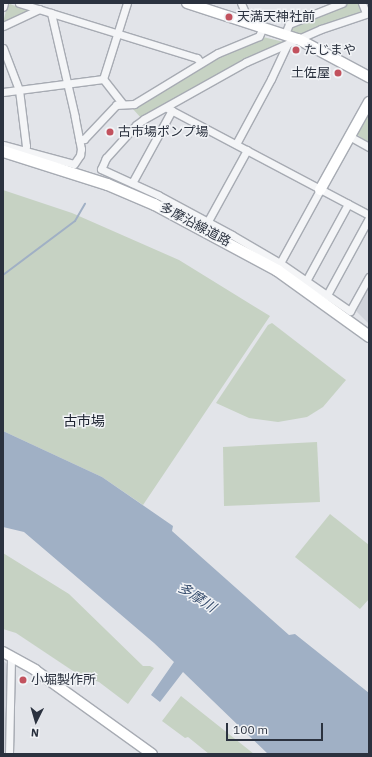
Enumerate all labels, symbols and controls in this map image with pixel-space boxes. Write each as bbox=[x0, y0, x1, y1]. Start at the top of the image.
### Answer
place label: 天満天神社前 bbox=[237, 9, 315, 25]
marker: 天満天神社前 bbox=[224, 12, 234, 22]
place label: たじまや bbox=[304, 42, 356, 58]
marker: たじまや bbox=[291, 45, 301, 55]
place label: 土佐屋 bbox=[291, 65, 330, 81]
marker: 土佐屋 bbox=[333, 68, 343, 78]
place label: 古市場ポンプ場 bbox=[118, 124, 209, 140]
marker: 古市場ポンプ場 bbox=[105, 127, 115, 137]
street label: 多摩沿線道路 bbox=[157, 200, 233, 250]
district label: 古市場 bbox=[63, 413, 105, 429]
water label: 多摩川 bbox=[175, 579, 219, 615]
place label: 小堀製作所 bbox=[31, 672, 96, 688]
marker: 小堀製作所 bbox=[18, 675, 28, 685]
north arrow bbox=[16, 701, 56, 741]
scale bar bbox=[228, 715, 325, 741]
text: 100 m bbox=[233, 722, 268, 737]
text: N bbox=[30, 726, 40, 740]

